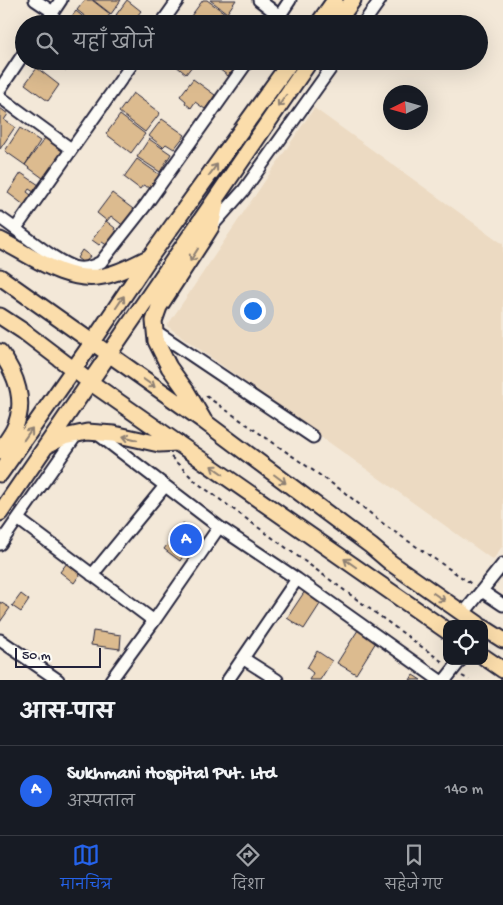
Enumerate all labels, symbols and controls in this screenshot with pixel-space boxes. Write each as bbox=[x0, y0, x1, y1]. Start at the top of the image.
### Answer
search box bbox=[15, 15, 488, 70]
icon: search bbox=[33, 29, 61, 57]
text: यहाँ खोजें bbox=[73, 33, 154, 56]
north arrow bbox=[383, 85, 428, 130]
one-way arrow bbox=[277, 94, 287, 108]
one-way arrow bbox=[208, 164, 219, 177]
one-way arrow bbox=[189, 247, 199, 261]
one-way arrow bbox=[115, 296, 125, 310]
your location bbox=[240, 298, 266, 324]
one-way arrow bbox=[142, 378, 156, 388]
one-way arrow bbox=[23, 427, 33, 441]
one-way arrow bbox=[122, 433, 138, 442]
one-way arrow bbox=[210, 465, 224, 475]
one-way arrow bbox=[273, 474, 287, 484]
pin: A bbox=[170, 521, 202, 559]
one-way arrow bbox=[343, 558, 357, 568]
one-way arrow bbox=[432, 592, 446, 602]
map controls bbox=[443, 620, 488, 665]
button: locate bbox=[443, 620, 488, 665]
scale bar bbox=[15, 645, 101, 668]
text: 50 m bbox=[22, 648, 51, 665]
text: आस-पास bbox=[20, 702, 114, 727]
text: Sukhmani Hospital Pvt. Ltd bbox=[67, 763, 276, 786]
text: A bbox=[31, 781, 41, 800]
text: 140 m bbox=[445, 781, 483, 800]
text: अस्पताल bbox=[67, 794, 135, 813]
tab: मानचित्र bbox=[60, 841, 112, 900]
tab: दिशा bbox=[232, 841, 264, 900]
tab: सहेजे गए bbox=[385, 841, 443, 900]

